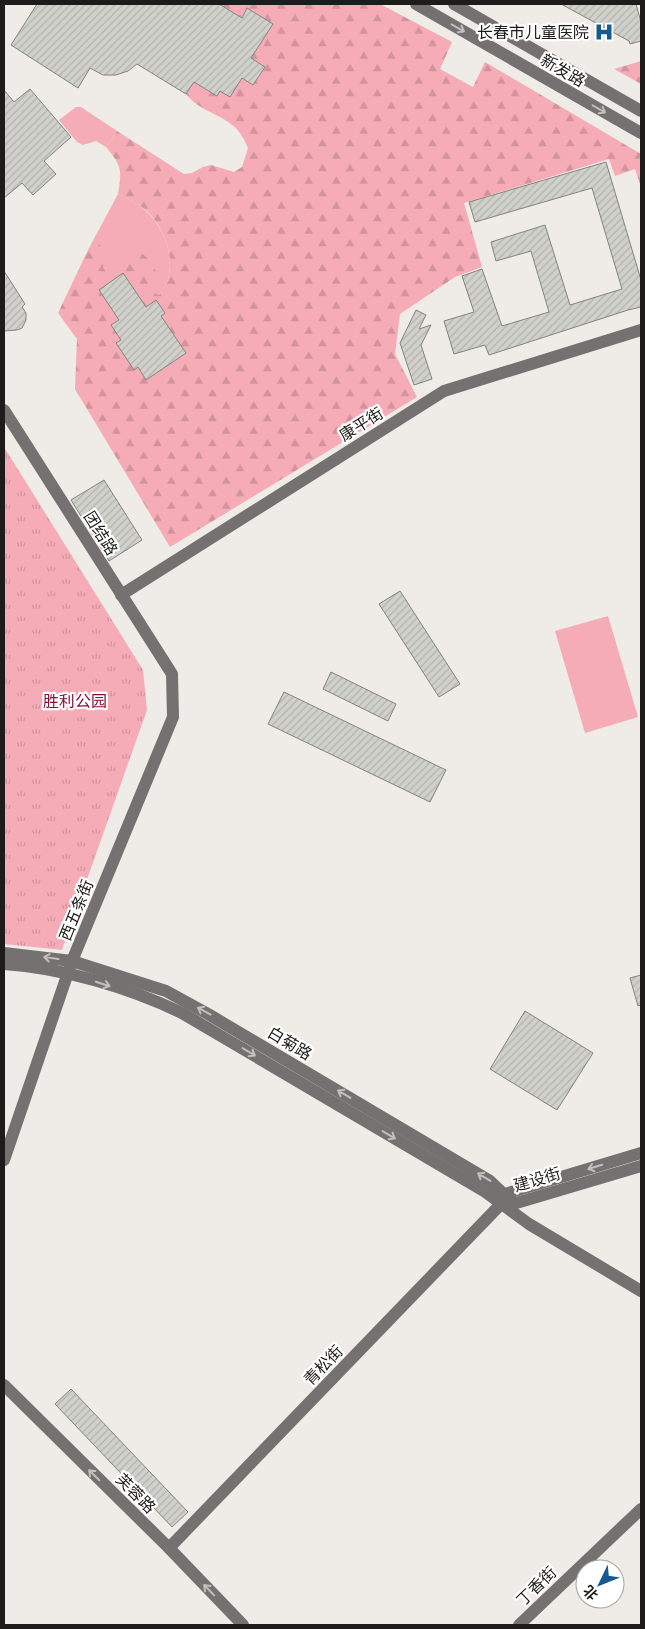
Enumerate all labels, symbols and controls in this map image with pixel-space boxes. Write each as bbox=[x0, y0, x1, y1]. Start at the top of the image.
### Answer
place label: 长春市儿童医院 bbox=[477, 21, 589, 44]
hospital icon: 长春市儿童医院 bbox=[593, 21, 615, 43]
one-way arrow bbox=[451, 24, 465, 34]
street label: 新发路 bbox=[536, 48, 589, 92]
one-way arrow bbox=[592, 105, 606, 115]
street label: 康平街 bbox=[335, 402, 388, 447]
street label: 团结路 bbox=[78, 507, 123, 560]
park label: 胜利公园 bbox=[43, 690, 107, 713]
street label: 西五条街 bbox=[54, 876, 99, 944]
one-way arrow bbox=[44, 953, 60, 963]
one-way arrow bbox=[94, 979, 110, 989]
one-way arrow bbox=[197, 1006, 212, 1016]
street label: 白菊路 bbox=[263, 1021, 316, 1066]
one-way arrow bbox=[242, 1048, 256, 1058]
one-way arrow bbox=[337, 1089, 351, 1099]
one-way arrow bbox=[381, 1130, 396, 1140]
street label: 建设街 bbox=[511, 1162, 563, 1197]
one-way arrow bbox=[587, 1163, 603, 1173]
one-way arrow bbox=[477, 1172, 491, 1182]
street label: 青松街 bbox=[298, 1340, 348, 1391]
street label: 芙蓉路 bbox=[111, 1468, 161, 1518]
one-way arrow bbox=[88, 1469, 101, 1481]
north arrow bbox=[575, 1559, 625, 1609]
street label: 丁香街 bbox=[511, 1561, 562, 1611]
text: 北 bbox=[578, 1581, 603, 1605]
one-way arrow bbox=[203, 1584, 215, 1596]

